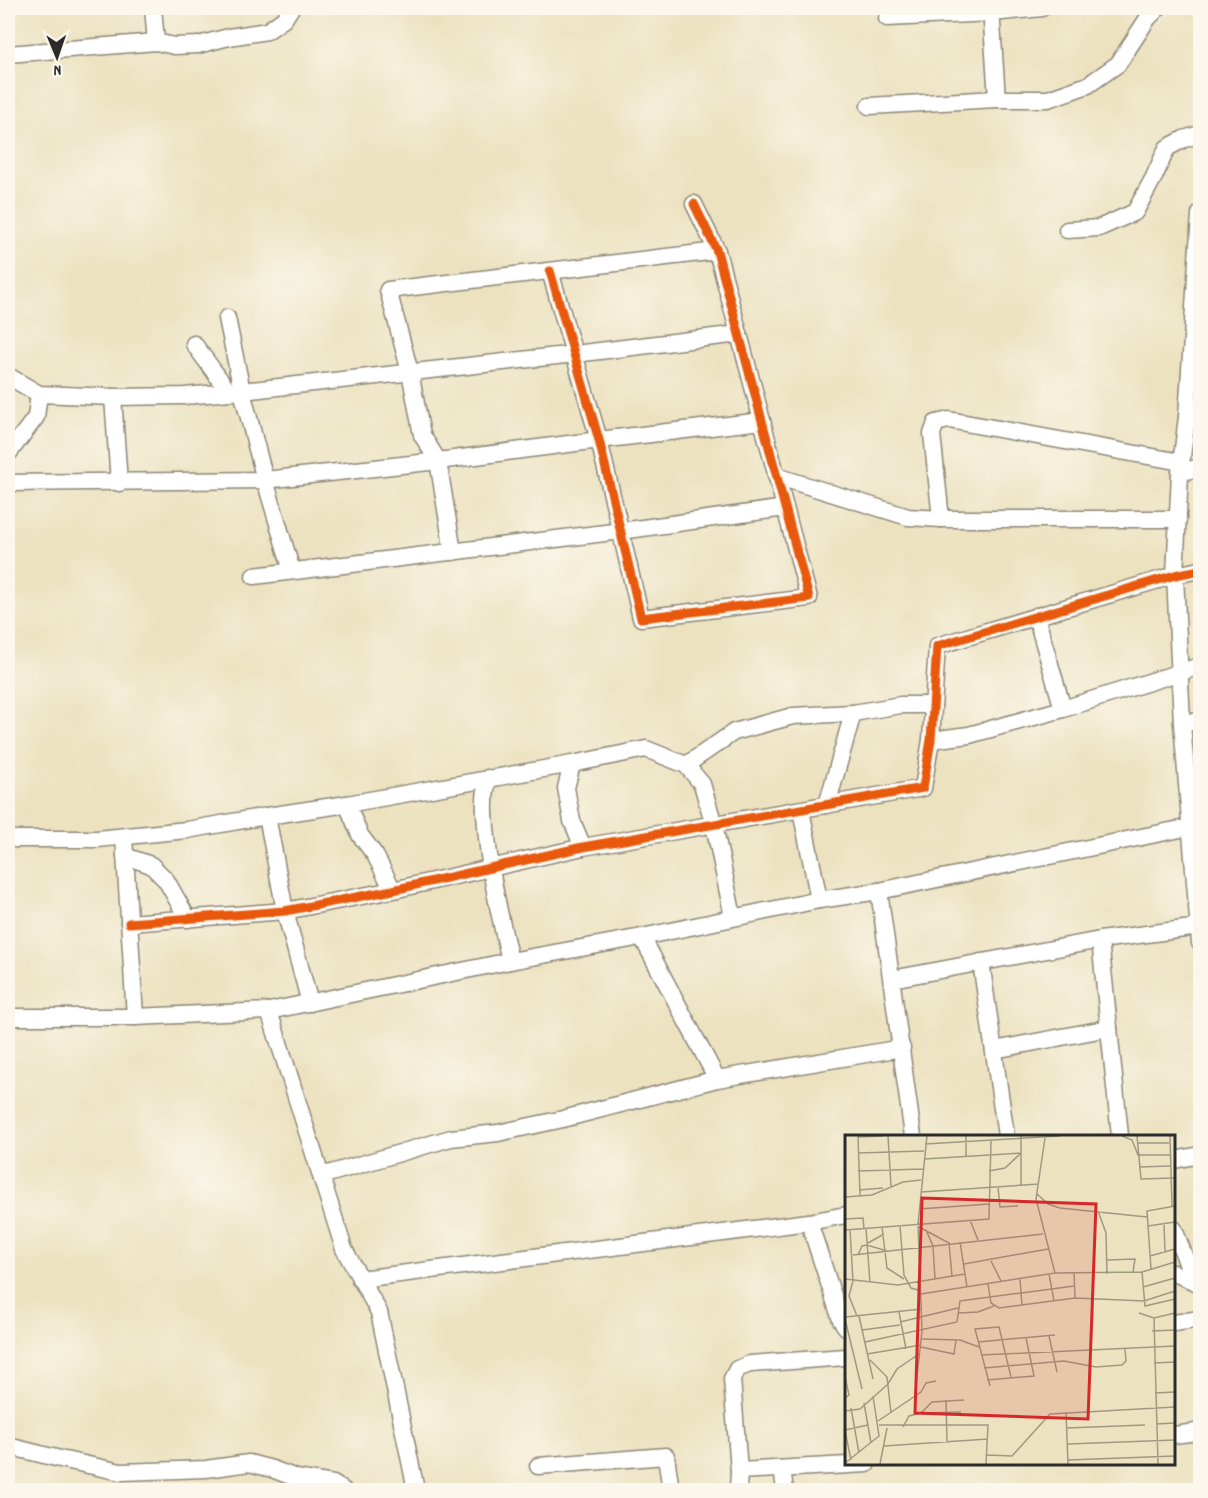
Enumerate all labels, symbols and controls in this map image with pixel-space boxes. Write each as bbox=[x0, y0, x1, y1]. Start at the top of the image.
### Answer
north arrow bbox=[27, 27, 87, 87]
text: N bbox=[53, 58, 62, 81]
inset map bbox=[845, 1135, 1175, 1465]

